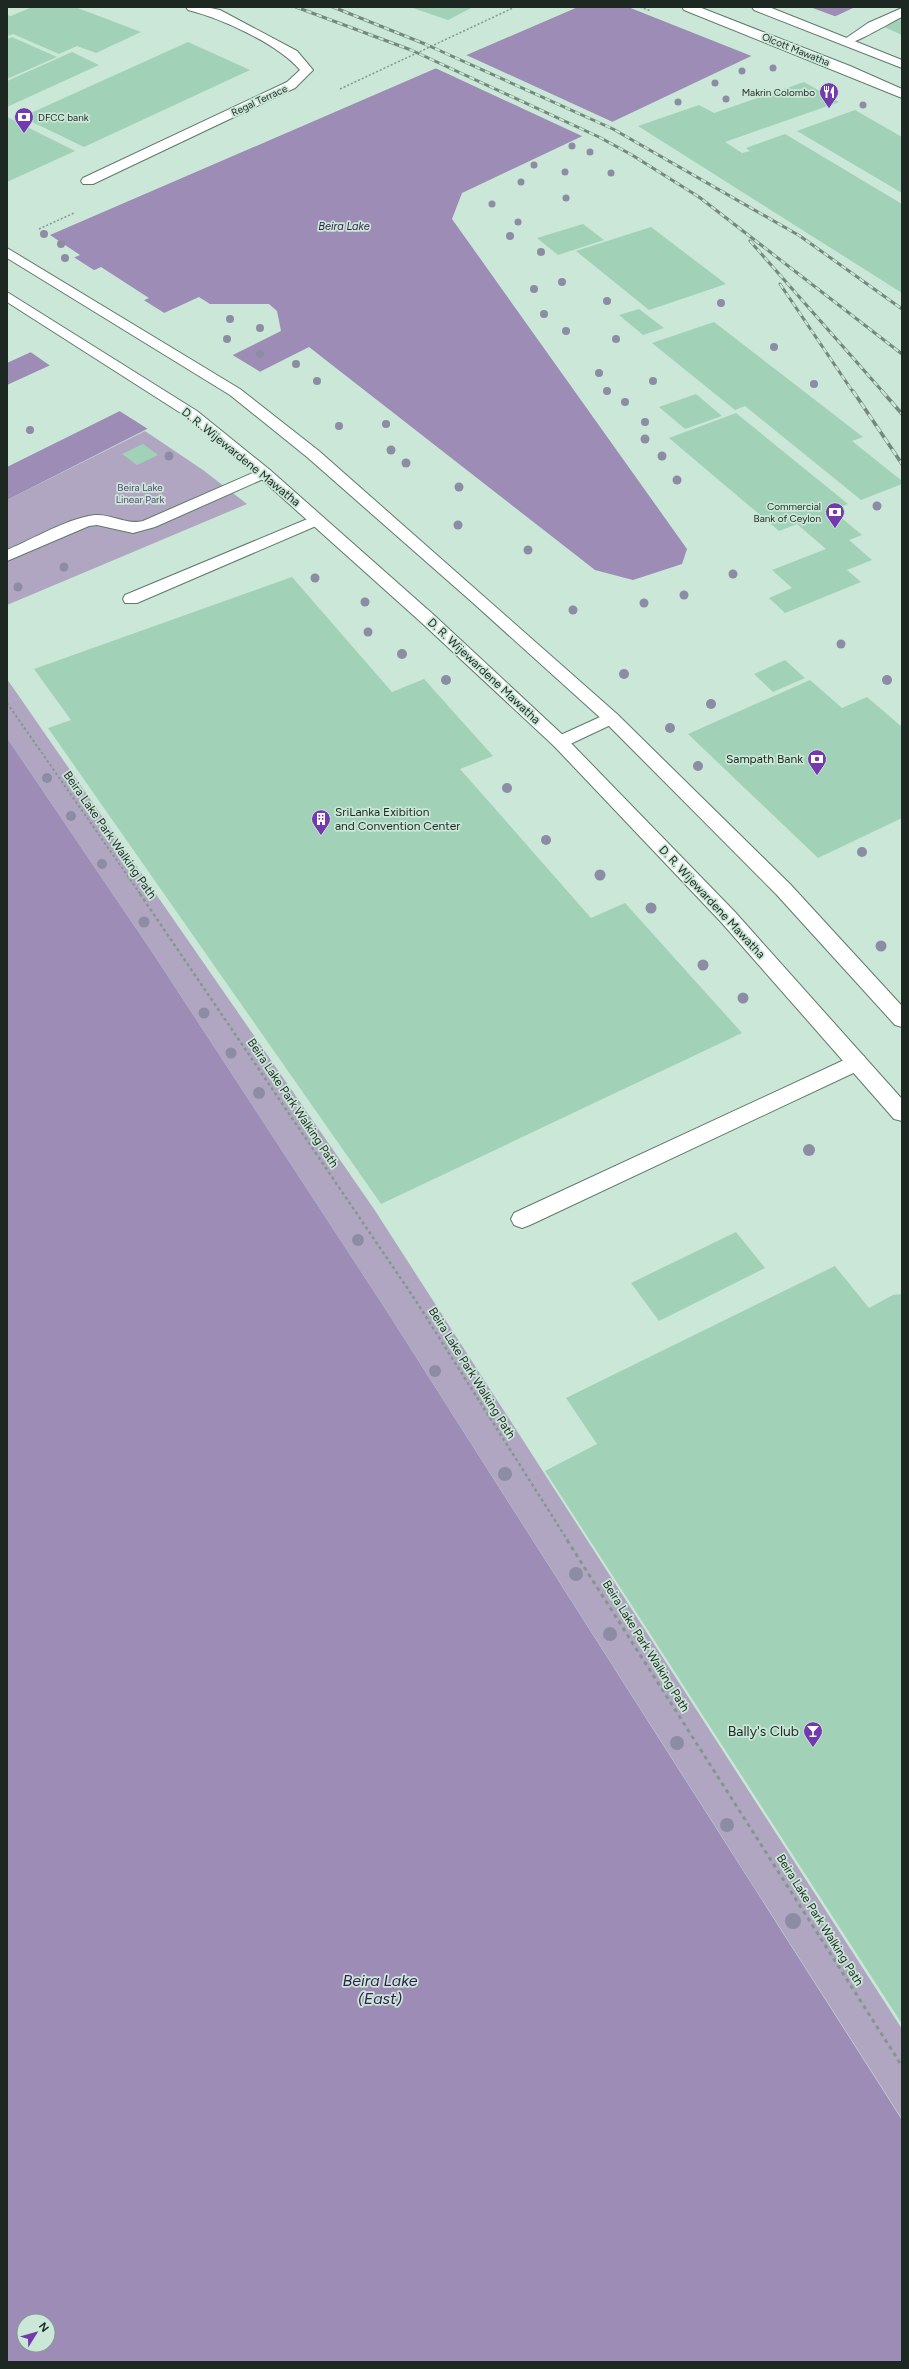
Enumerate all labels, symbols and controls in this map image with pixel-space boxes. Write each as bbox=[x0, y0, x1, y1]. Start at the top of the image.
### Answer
street label: Olcott Mawatha bbox=[760, 30, 832, 69]
restaurant icon: Makrin Colombo bbox=[818, 81, 840, 109]
street label: Regal Terrace bbox=[229, 82, 290, 119]
place label: Makrin Colombo bbox=[742, 86, 815, 99]
bank icon: DFCC bank bbox=[13, 106, 35, 134]
place label: DFCC bank bbox=[38, 111, 89, 124]
water label: Beira Lake bbox=[318, 220, 370, 233]
street label: D. R. Wijewardene Mawatha bbox=[179, 405, 303, 509]
park label: Beira Lake Linear Park bbox=[116, 481, 164, 506]
place label: Commercial Bank of Ceylon bbox=[754, 500, 821, 525]
bank icon: Commercial Bank of Ceylon bbox=[824, 501, 846, 529]
street label: D. R. Wijewardene Mawatha bbox=[425, 615, 543, 727]
bank icon: Sampath Bank bbox=[806, 748, 828, 776]
place label: Sampath Bank bbox=[726, 752, 803, 766]
street label: Beira Lake Park Walking Path bbox=[61, 769, 160, 902]
place label: SriLanka Exibition and Convention Center bbox=[335, 805, 460, 833]
building icon: SriLanka Exibition and Convention Center bbox=[310, 808, 332, 836]
street label: D. R. Wijewardene Mawatha bbox=[656, 843, 768, 961]
street label: Beira Lake Park Walking Path bbox=[245, 1036, 342, 1170]
street label: Beira Lake Park Walking Path bbox=[426, 1305, 518, 1442]
street label: Beira Lake Park Walking Path bbox=[600, 1578, 692, 1715]
bar icon: Bally's Club bbox=[802, 1720, 824, 1748]
place label: Bally's Club bbox=[728, 1723, 799, 1740]
street label: Beira Lake Park Walking Path bbox=[774, 1852, 866, 1989]
water label: Beira Lake (East) bbox=[342, 1971, 418, 2008]
north arrow bbox=[16, 2313, 56, 2353]
text: N bbox=[36, 2320, 51, 2335]

